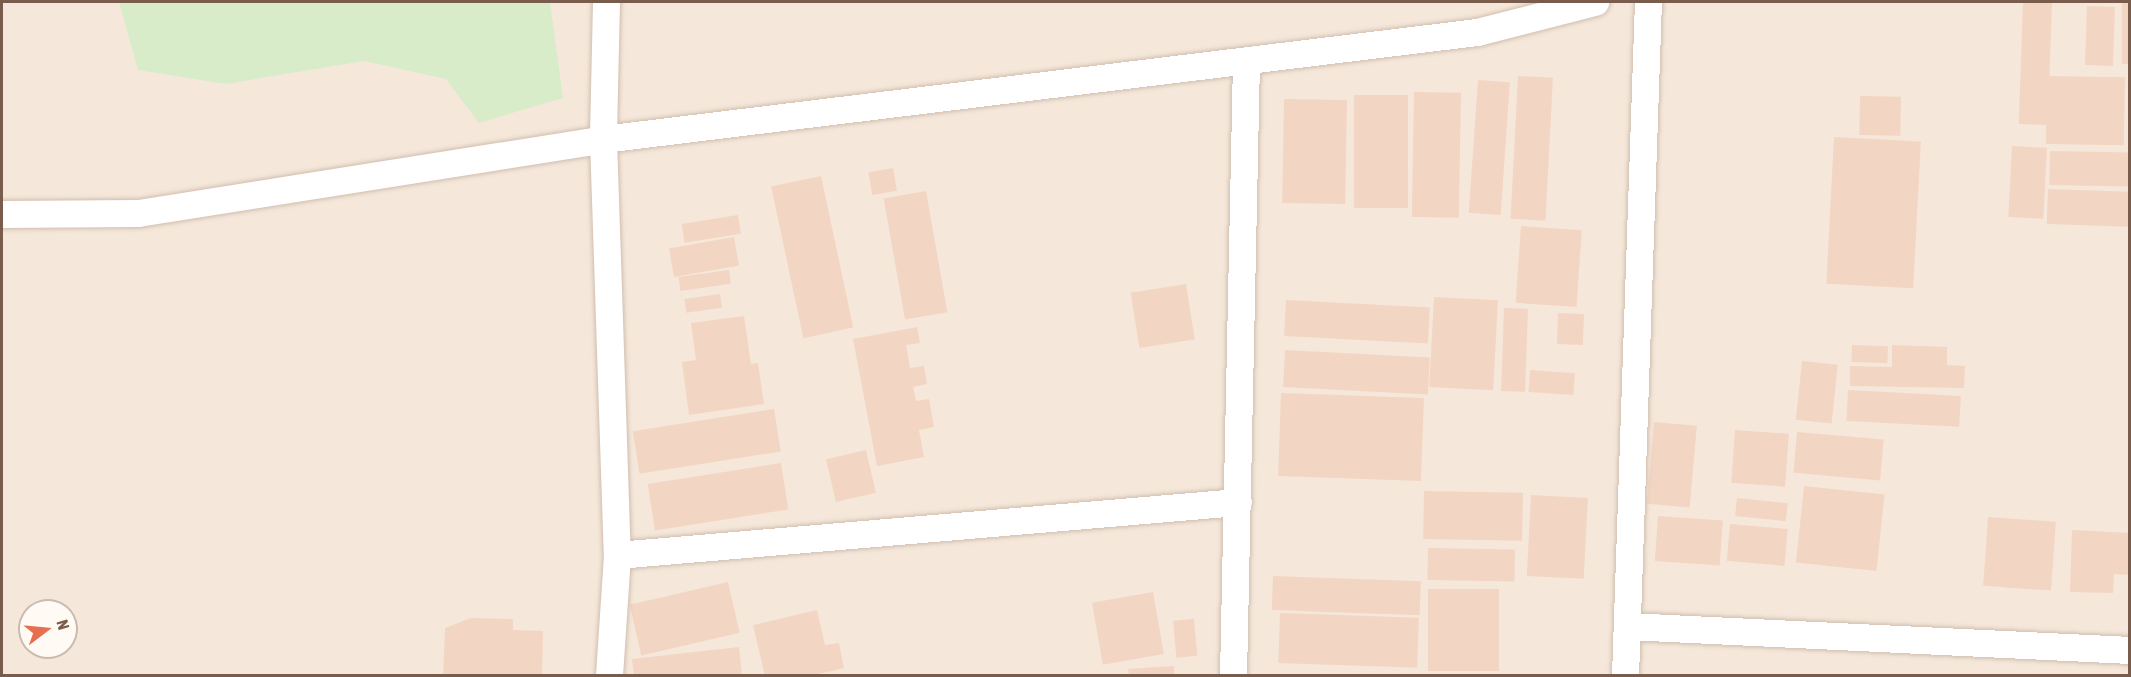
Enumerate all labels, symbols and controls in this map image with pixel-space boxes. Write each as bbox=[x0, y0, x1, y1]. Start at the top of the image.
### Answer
north arrow bbox=[18, 599, 78, 659]
text: N bbox=[53, 618, 73, 632]

